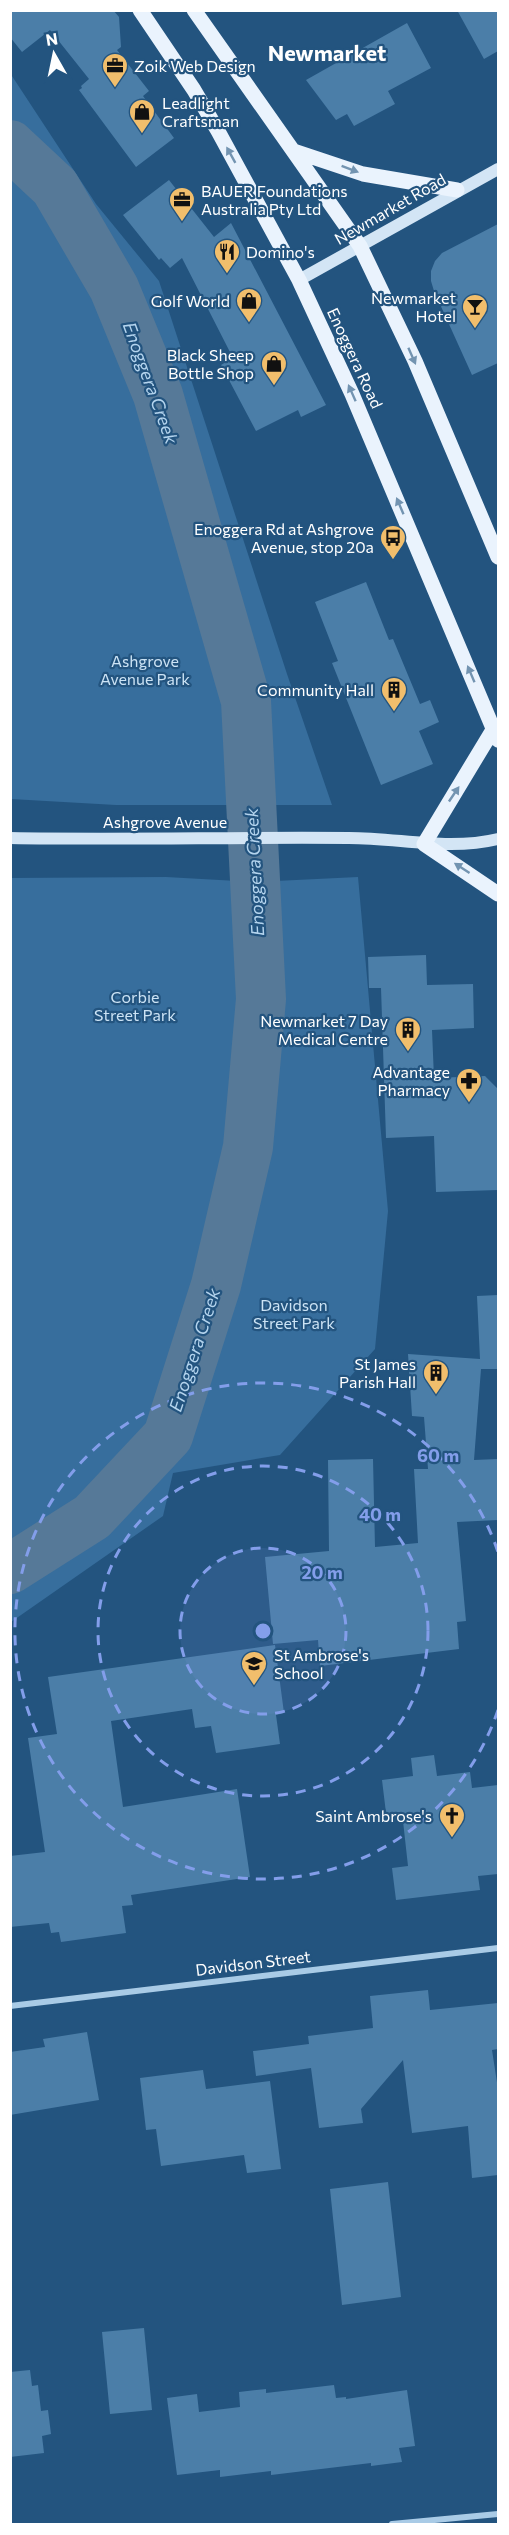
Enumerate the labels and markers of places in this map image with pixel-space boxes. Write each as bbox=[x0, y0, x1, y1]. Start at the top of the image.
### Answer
office icon: Zoik Web Design bbox=[100, 51, 130, 89]
place label: Zoik Web Design bbox=[134, 56, 256, 75]
place label: Leadlight Craftsman bbox=[162, 93, 239, 130]
shop icon: Leadlight Craftsman bbox=[127, 97, 157, 135]
place label: BAUER Foundations Australia Pty Ltd bbox=[201, 181, 348, 218]
office icon: BAUER Foundations Australia Pty Ltd bbox=[167, 185, 197, 223]
restaurant icon: Domino's bbox=[212, 237, 242, 275]
place label: Domino's bbox=[246, 242, 315, 261]
shop icon: Golf World bbox=[234, 286, 264, 324]
place label: Newmarket Hotel bbox=[371, 288, 456, 325]
place label: Golf World bbox=[151, 291, 230, 310]
bar icon: Newmarket Hotel bbox=[460, 292, 490, 330]
place label: Black Sheep Bottle Shop bbox=[167, 345, 254, 382]
shop icon: Black Sheep Bottle Shop bbox=[259, 349, 289, 387]
place label: Enoggera Rd at Ashgrove Avenue, stop 20a bbox=[194, 519, 374, 556]
bus stop icon: Enoggera Rd at Ashgrove Avenue, stop 20a bbox=[378, 523, 408, 561]
building icon: Community Hall bbox=[379, 675, 409, 713]
place label: Community Hall bbox=[257, 680, 374, 699]
place label: Newmarket 7 Day Medical Centre bbox=[260, 1011, 388, 1048]
building icon: Newmarket 7 Day Medical Centre bbox=[393, 1015, 423, 1053]
place label: Advantage Pharmacy bbox=[373, 1062, 450, 1099]
pharmacy icon: Advantage Pharmacy bbox=[454, 1066, 484, 1104]
place label: St James Parish Hall bbox=[339, 1354, 416, 1391]
building icon: St James Parish Hall bbox=[421, 1358, 451, 1396]
centre of rings bbox=[253, 1621, 273, 1641]
place label: St Ambrose's School bbox=[274, 1645, 369, 1682]
school or university icon: St Ambrose's School bbox=[239, 1649, 269, 1687]
church icon: Saint Ambrose's bbox=[437, 1801, 467, 1839]
place label: Saint Ambrose's bbox=[315, 1806, 432, 1825]

